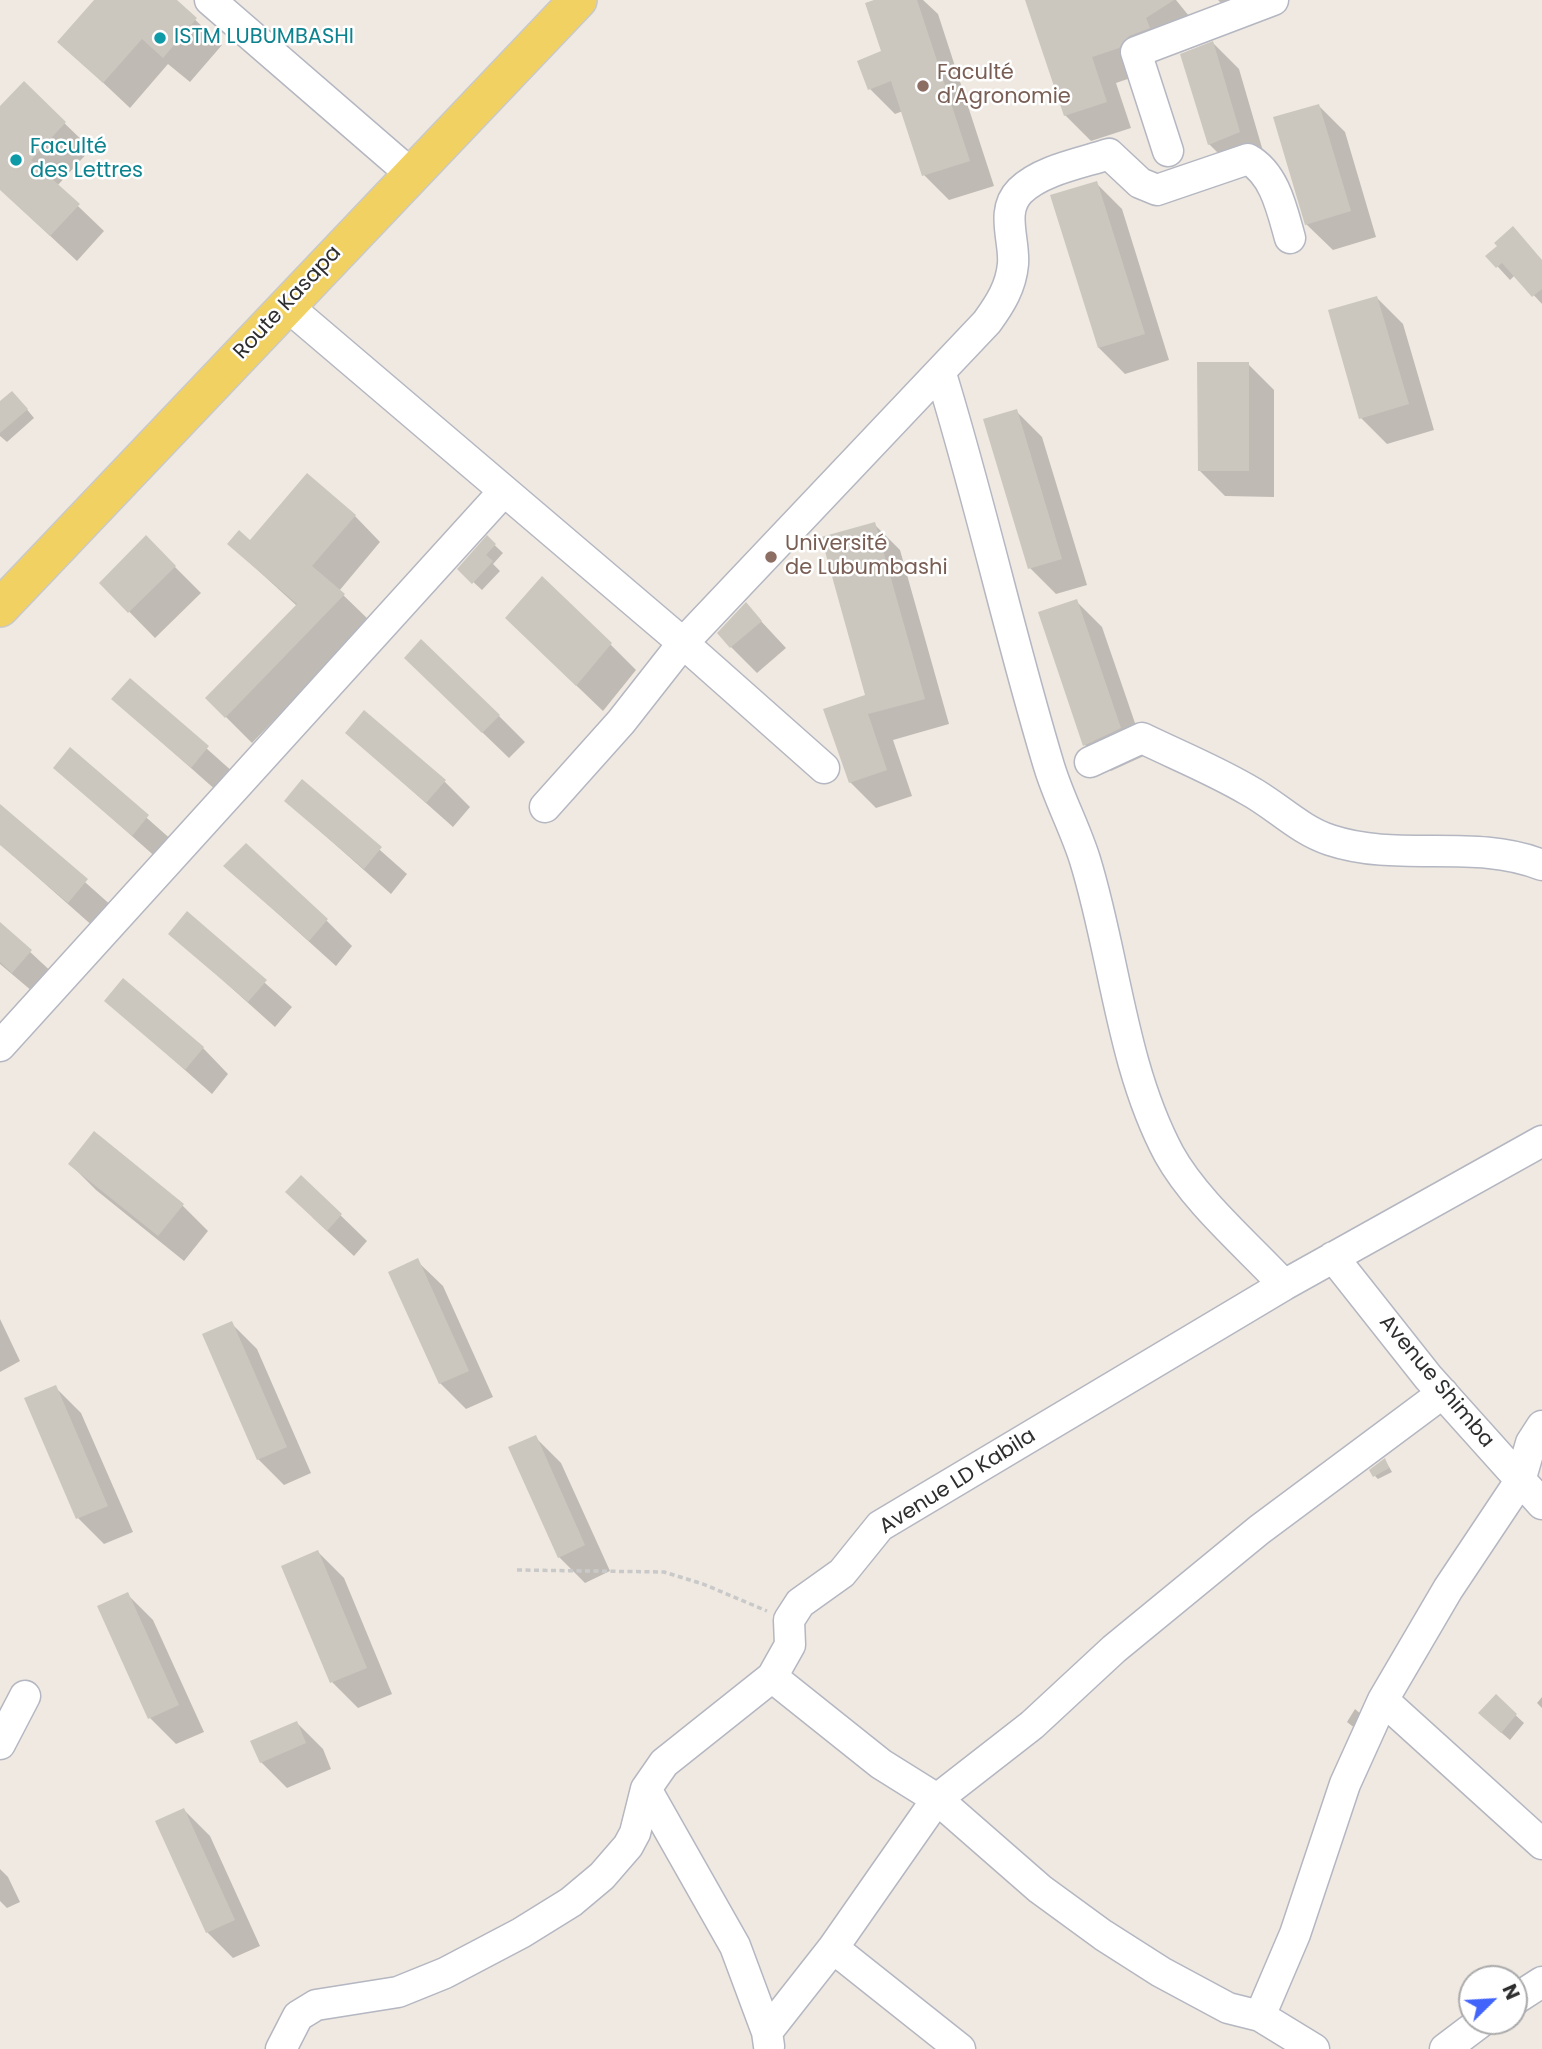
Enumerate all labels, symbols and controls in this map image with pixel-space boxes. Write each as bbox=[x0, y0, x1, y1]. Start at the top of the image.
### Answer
place label: ISTM LUBUMBASHI bbox=[174, 25, 354, 51]
marker: ISTM LUBUMBASHI bbox=[152, 30, 168, 46]
place label: Faculté d'Agronomie bbox=[937, 61, 1071, 111]
marker: Faculté d'Agronomie bbox=[915, 78, 931, 94]
place label: Faculté des Lettres bbox=[30, 135, 143, 185]
marker: Faculté des Lettres bbox=[8, 152, 24, 168]
street label: Route Kasapa bbox=[229, 241, 347, 365]
place label: Université de Lubumbashi bbox=[785, 532, 948, 582]
marker: Université de Lubumbashi bbox=[763, 549, 779, 565]
street label: Avenue Shimba bbox=[1373, 1311, 1499, 1453]
street label: Avenue LD Kabila bbox=[875, 1424, 1041, 1540]
north arrow bbox=[1458, 1965, 1528, 2035]
text: N bbox=[1496, 1980, 1526, 2004]

